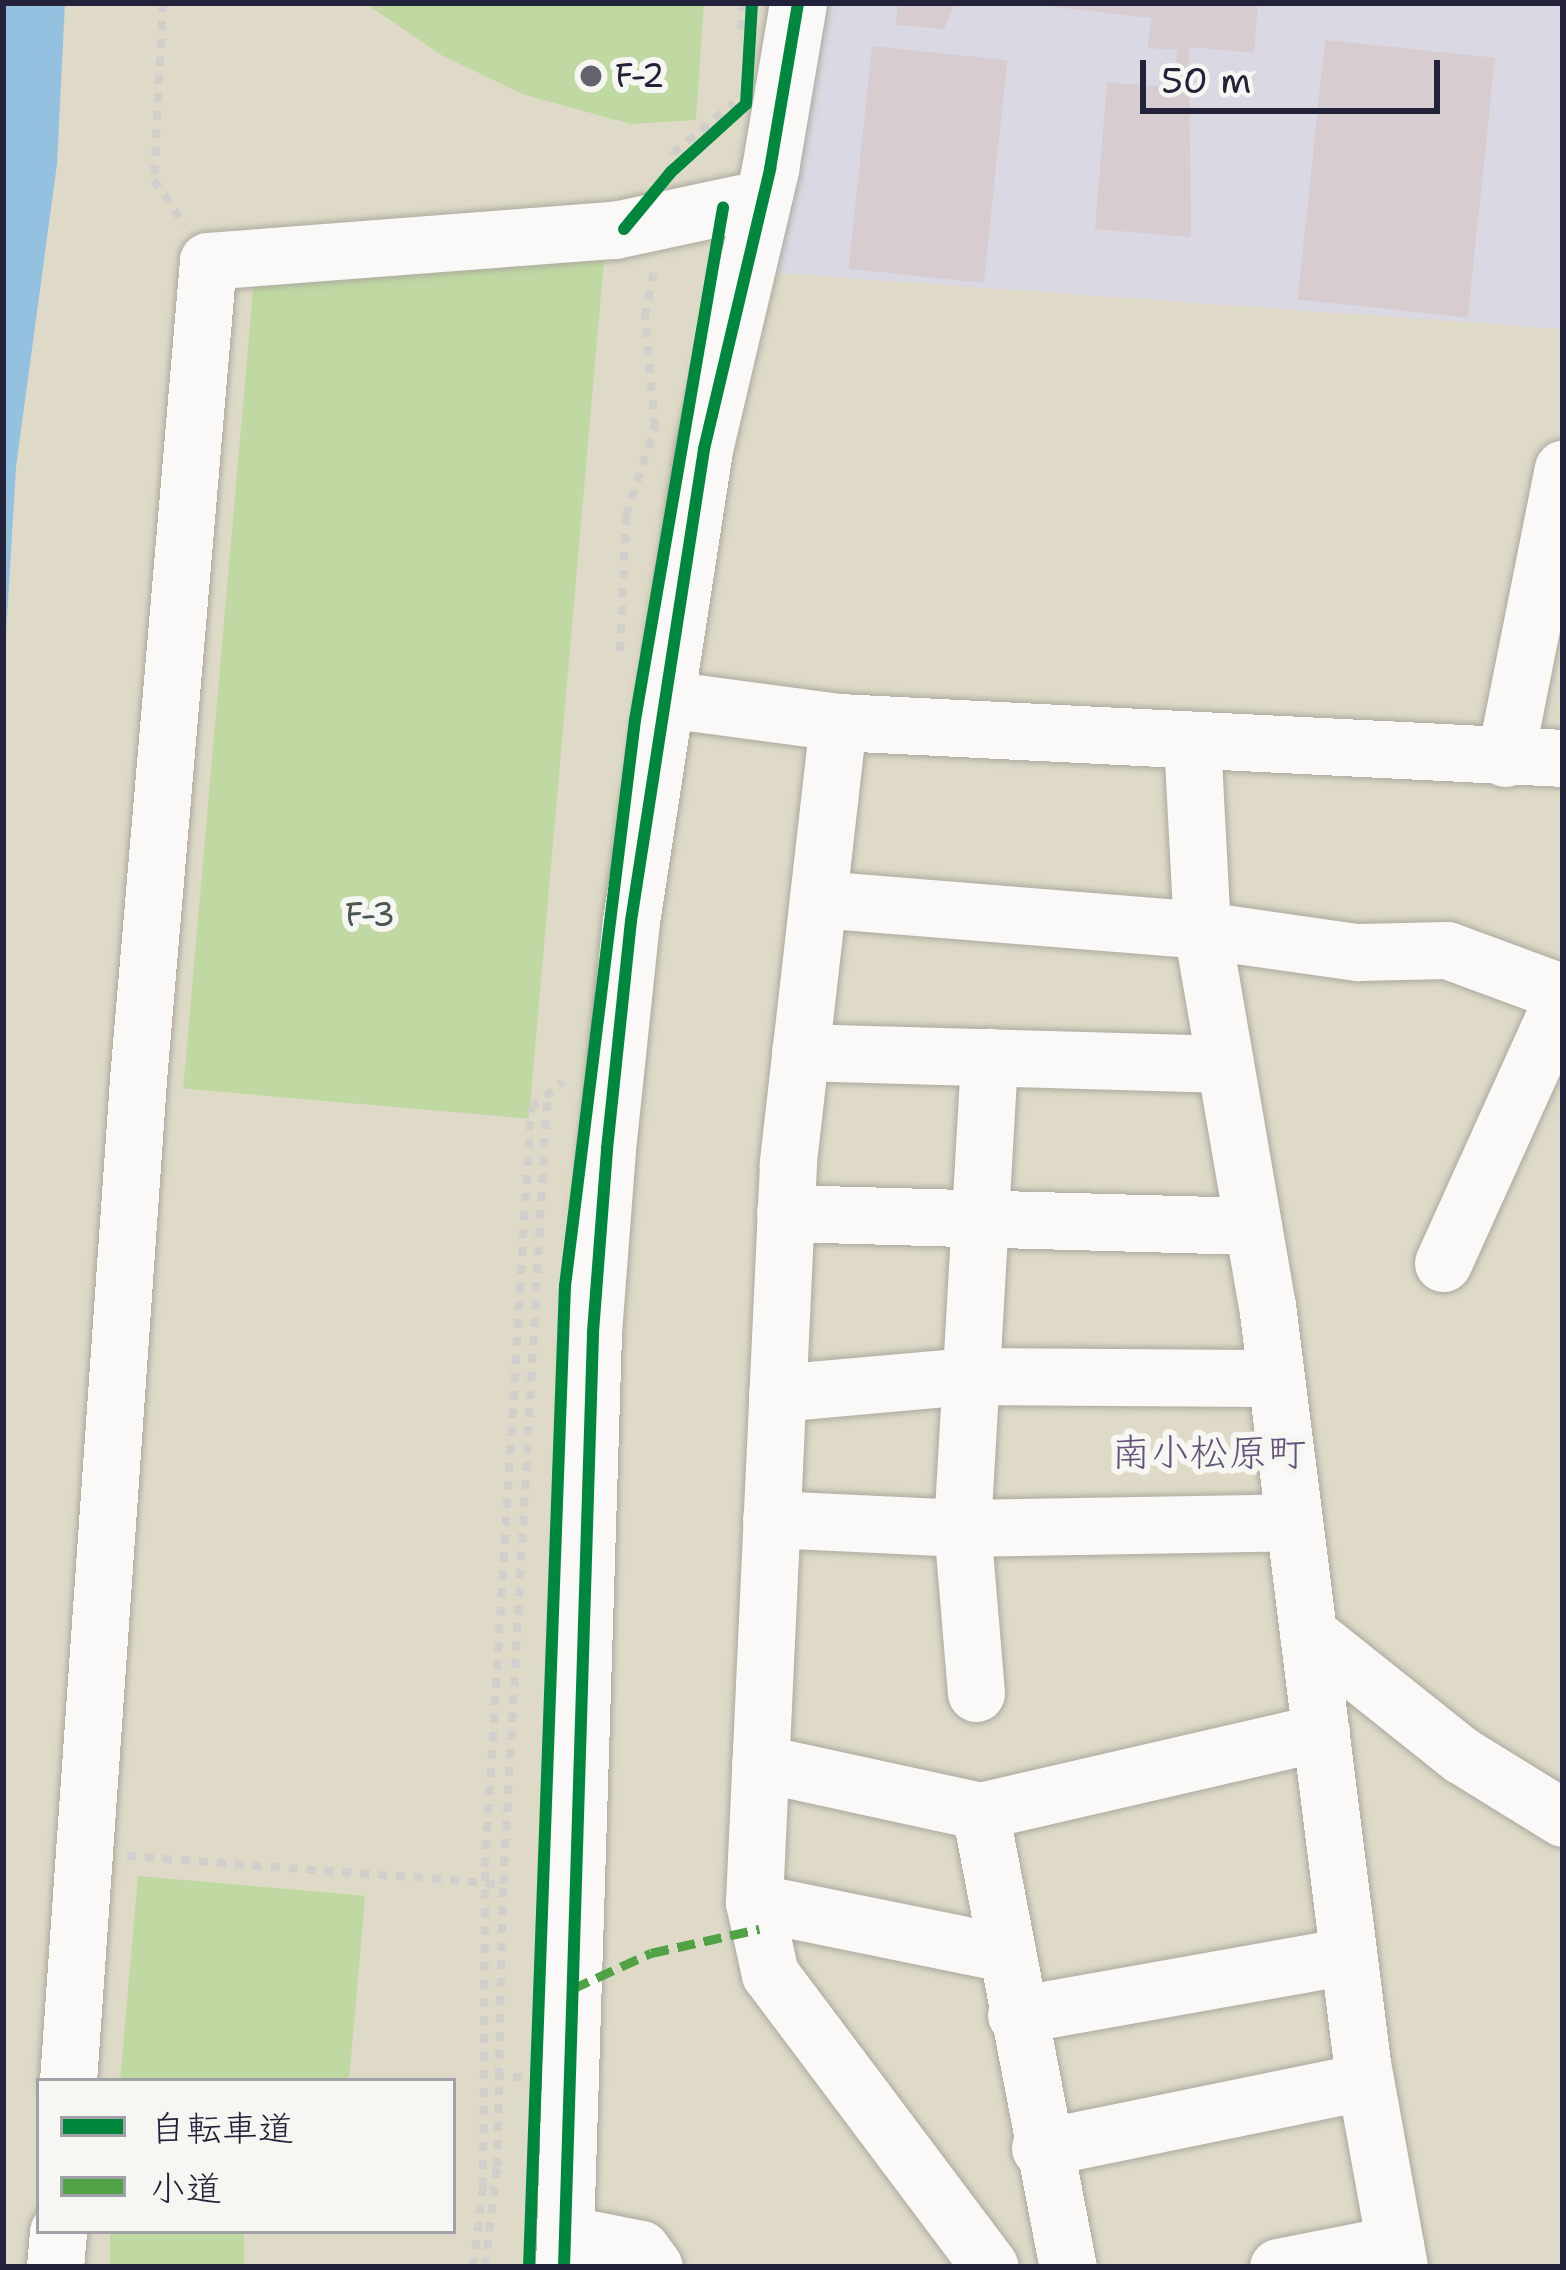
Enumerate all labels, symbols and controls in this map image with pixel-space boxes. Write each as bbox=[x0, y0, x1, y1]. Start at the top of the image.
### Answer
scale bar bbox=[1146, 36, 1446, 110]
place label: F-2 bbox=[615, 56, 665, 96]
text: 50 m bbox=[1161, 56, 1251, 105]
marker: F-2 bbox=[578, 63, 604, 89]
park label: F-3 bbox=[345, 895, 395, 935]
district label: 南小松原町 bbox=[1112, 1429, 1306, 1475]
legend bbox=[36, 2078, 456, 2234]
text: 自転車道 bbox=[150, 2104, 294, 2153]
text: 小道 bbox=[150, 2164, 222, 2213]

